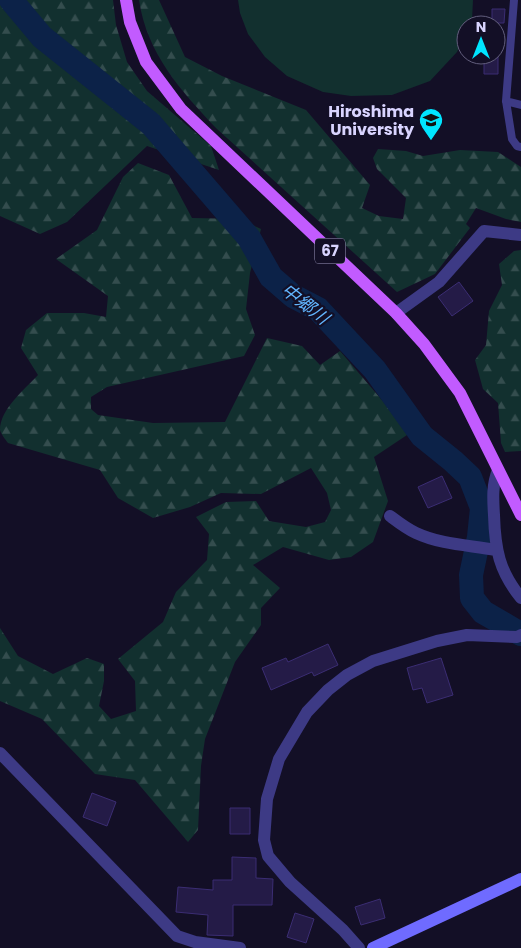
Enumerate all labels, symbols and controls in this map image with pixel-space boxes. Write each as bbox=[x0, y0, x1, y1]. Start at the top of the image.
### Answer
north arrow bbox=[456, 15, 506, 65]
text: N bbox=[476, 17, 486, 37]
place label: Hiroshima University bbox=[328, 100, 415, 141]
school or university icon: Hiroshima University bbox=[418, 107, 444, 141]
road number: 67 bbox=[315, 238, 345, 264]
water label: 中郷川 bbox=[276, 277, 336, 331]

